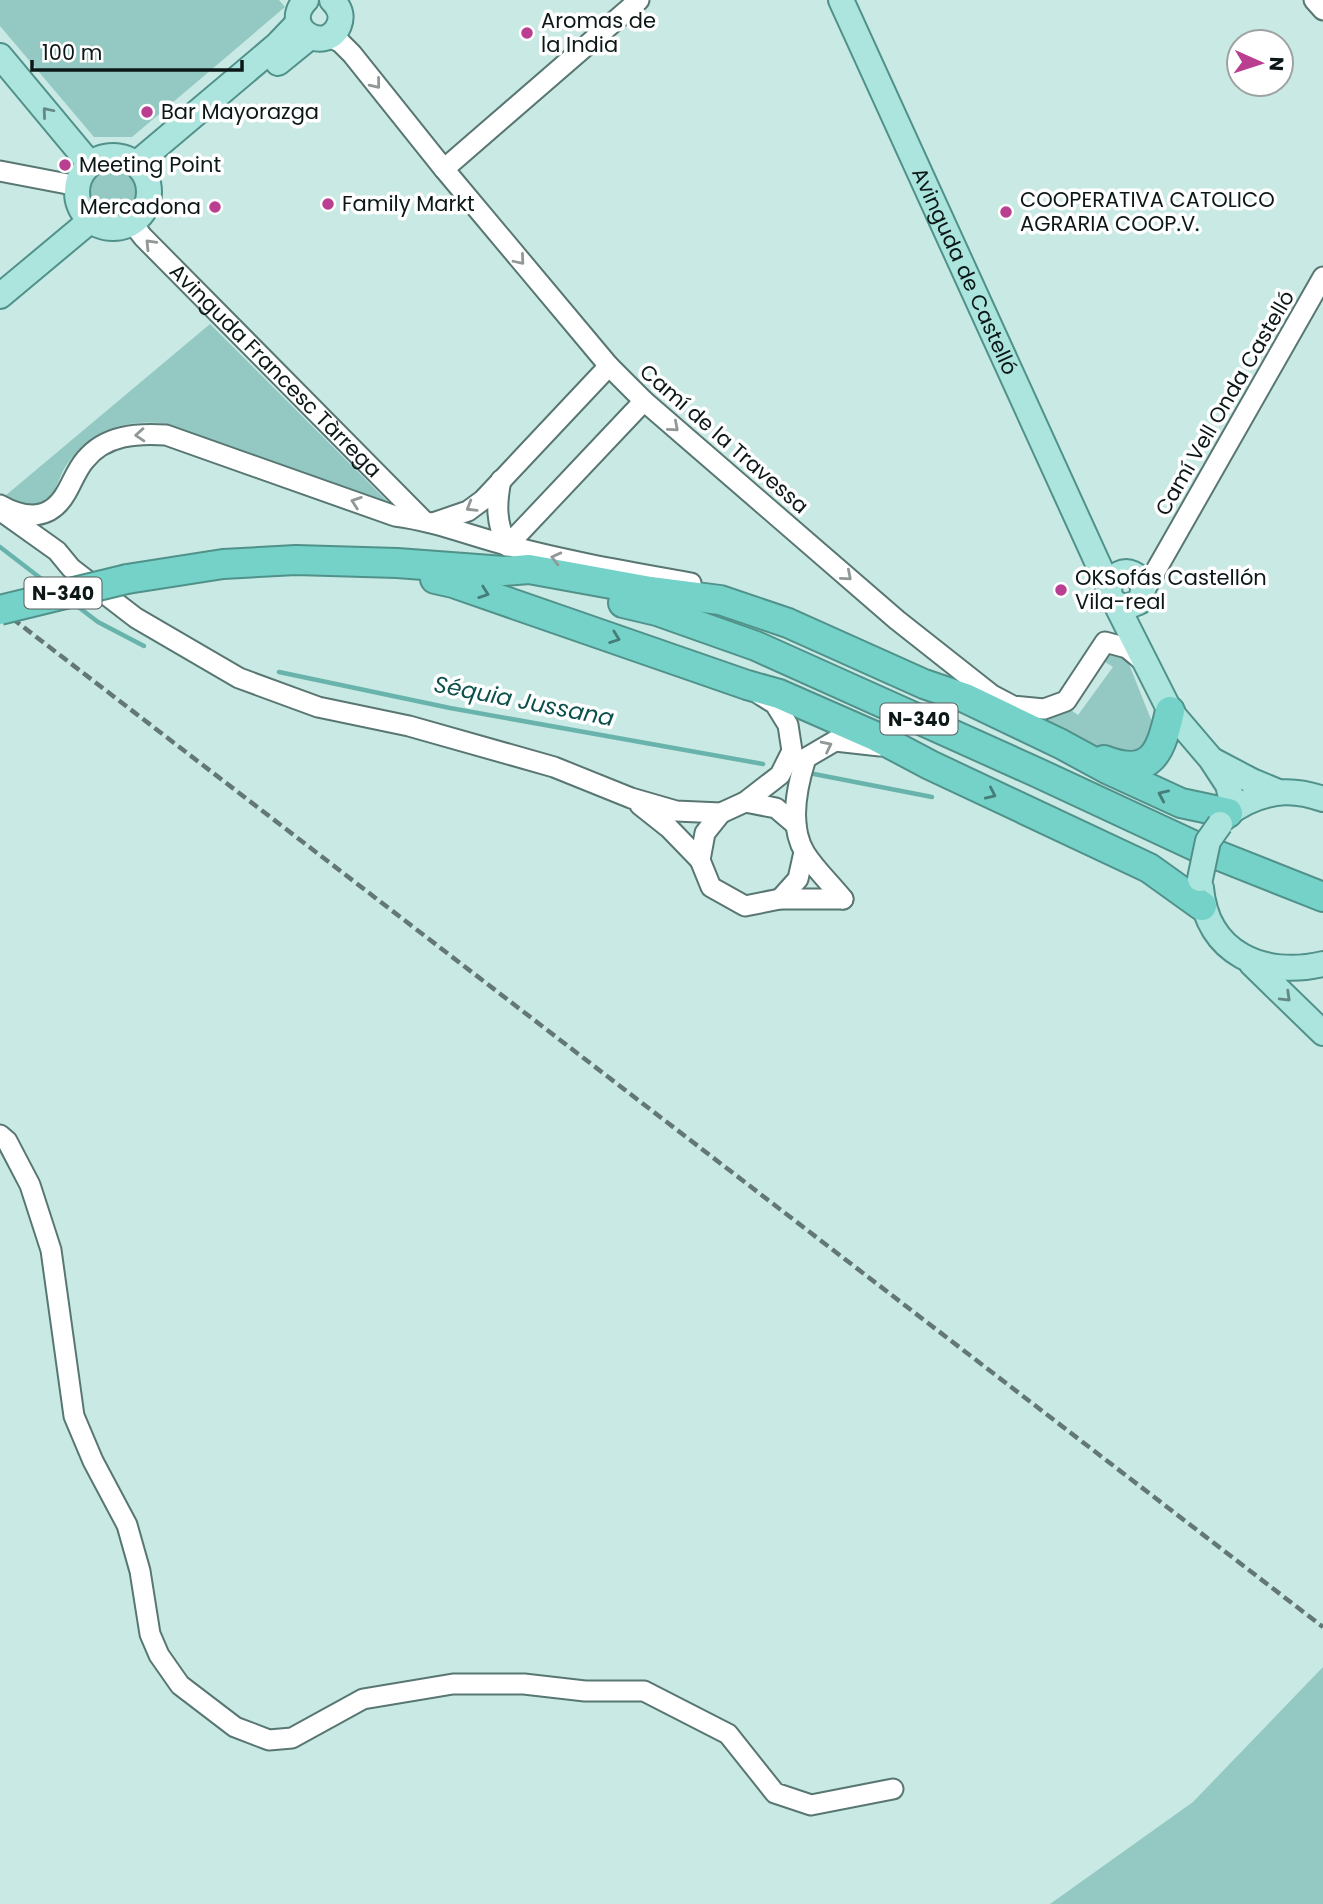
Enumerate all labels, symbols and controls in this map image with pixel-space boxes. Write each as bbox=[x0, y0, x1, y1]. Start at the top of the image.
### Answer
place label: Aromas de la India bbox=[541, 6, 656, 59]
marker: Aromas de la India bbox=[519, 25, 535, 41]
scale bar bbox=[32, 28, 242, 72]
north arrow bbox=[1225, 28, 1295, 98]
text: 100 m bbox=[42, 38, 102, 67]
text: N bbox=[1263, 56, 1290, 72]
one-way arrow bbox=[368, 77, 381, 89]
place label: Bar Mayorazga bbox=[161, 97, 319, 126]
marker: Bar Mayorazga bbox=[139, 104, 155, 120]
one-way arrow bbox=[42, 107, 55, 119]
place label: Meeting Point bbox=[79, 150, 221, 179]
marker: Meeting Point bbox=[57, 157, 73, 173]
street label: Avinguda de Castelló bbox=[905, 163, 1025, 379]
place label: COOPERATIVA CATOLICO AGRARIA COOP.V. bbox=[1020, 185, 1275, 238]
place label: Family Markt bbox=[342, 189, 475, 218]
place label: Mercadona bbox=[80, 192, 201, 221]
marker: Family Markt bbox=[320, 196, 336, 212]
marker: Mercadona bbox=[207, 199, 223, 215]
marker: COOPERATIVA CATOLICO AGRARIA COOP.V. bbox=[998, 204, 1014, 220]
one-way arrow bbox=[145, 239, 158, 252]
one-way arrow bbox=[512, 253, 525, 265]
street label: Avinguda Francesc Tàrrega bbox=[163, 257, 388, 484]
street label: Camí Vell Onda Castelló bbox=[1148, 285, 1301, 521]
street label: Camí de la Travessa bbox=[634, 357, 815, 520]
one-way arrow bbox=[666, 419, 679, 431]
one-way arrow bbox=[134, 427, 145, 442]
one-way arrow bbox=[351, 496, 363, 510]
one-way arrow bbox=[465, 499, 478, 512]
one-way arrow bbox=[550, 551, 562, 566]
place label: OKSofás Castellón Vila-real bbox=[1075, 563, 1267, 616]
one-way arrow bbox=[838, 568, 851, 580]
road number: N-340 bbox=[24, 578, 102, 608]
marker: OKSofás Castellón Vila-real bbox=[1053, 582, 1069, 598]
one-way arrow bbox=[477, 585, 490, 599]
one-way arrow bbox=[608, 630, 620, 644]
water label: Séquia Jussana bbox=[431, 668, 617, 734]
road number: N-340 bbox=[880, 704, 958, 734]
one-way arrow bbox=[820, 740, 832, 754]
one-way arrow bbox=[984, 786, 996, 800]
one-way arrow bbox=[1157, 789, 1170, 803]
one-way arrow bbox=[1278, 988, 1291, 1001]

